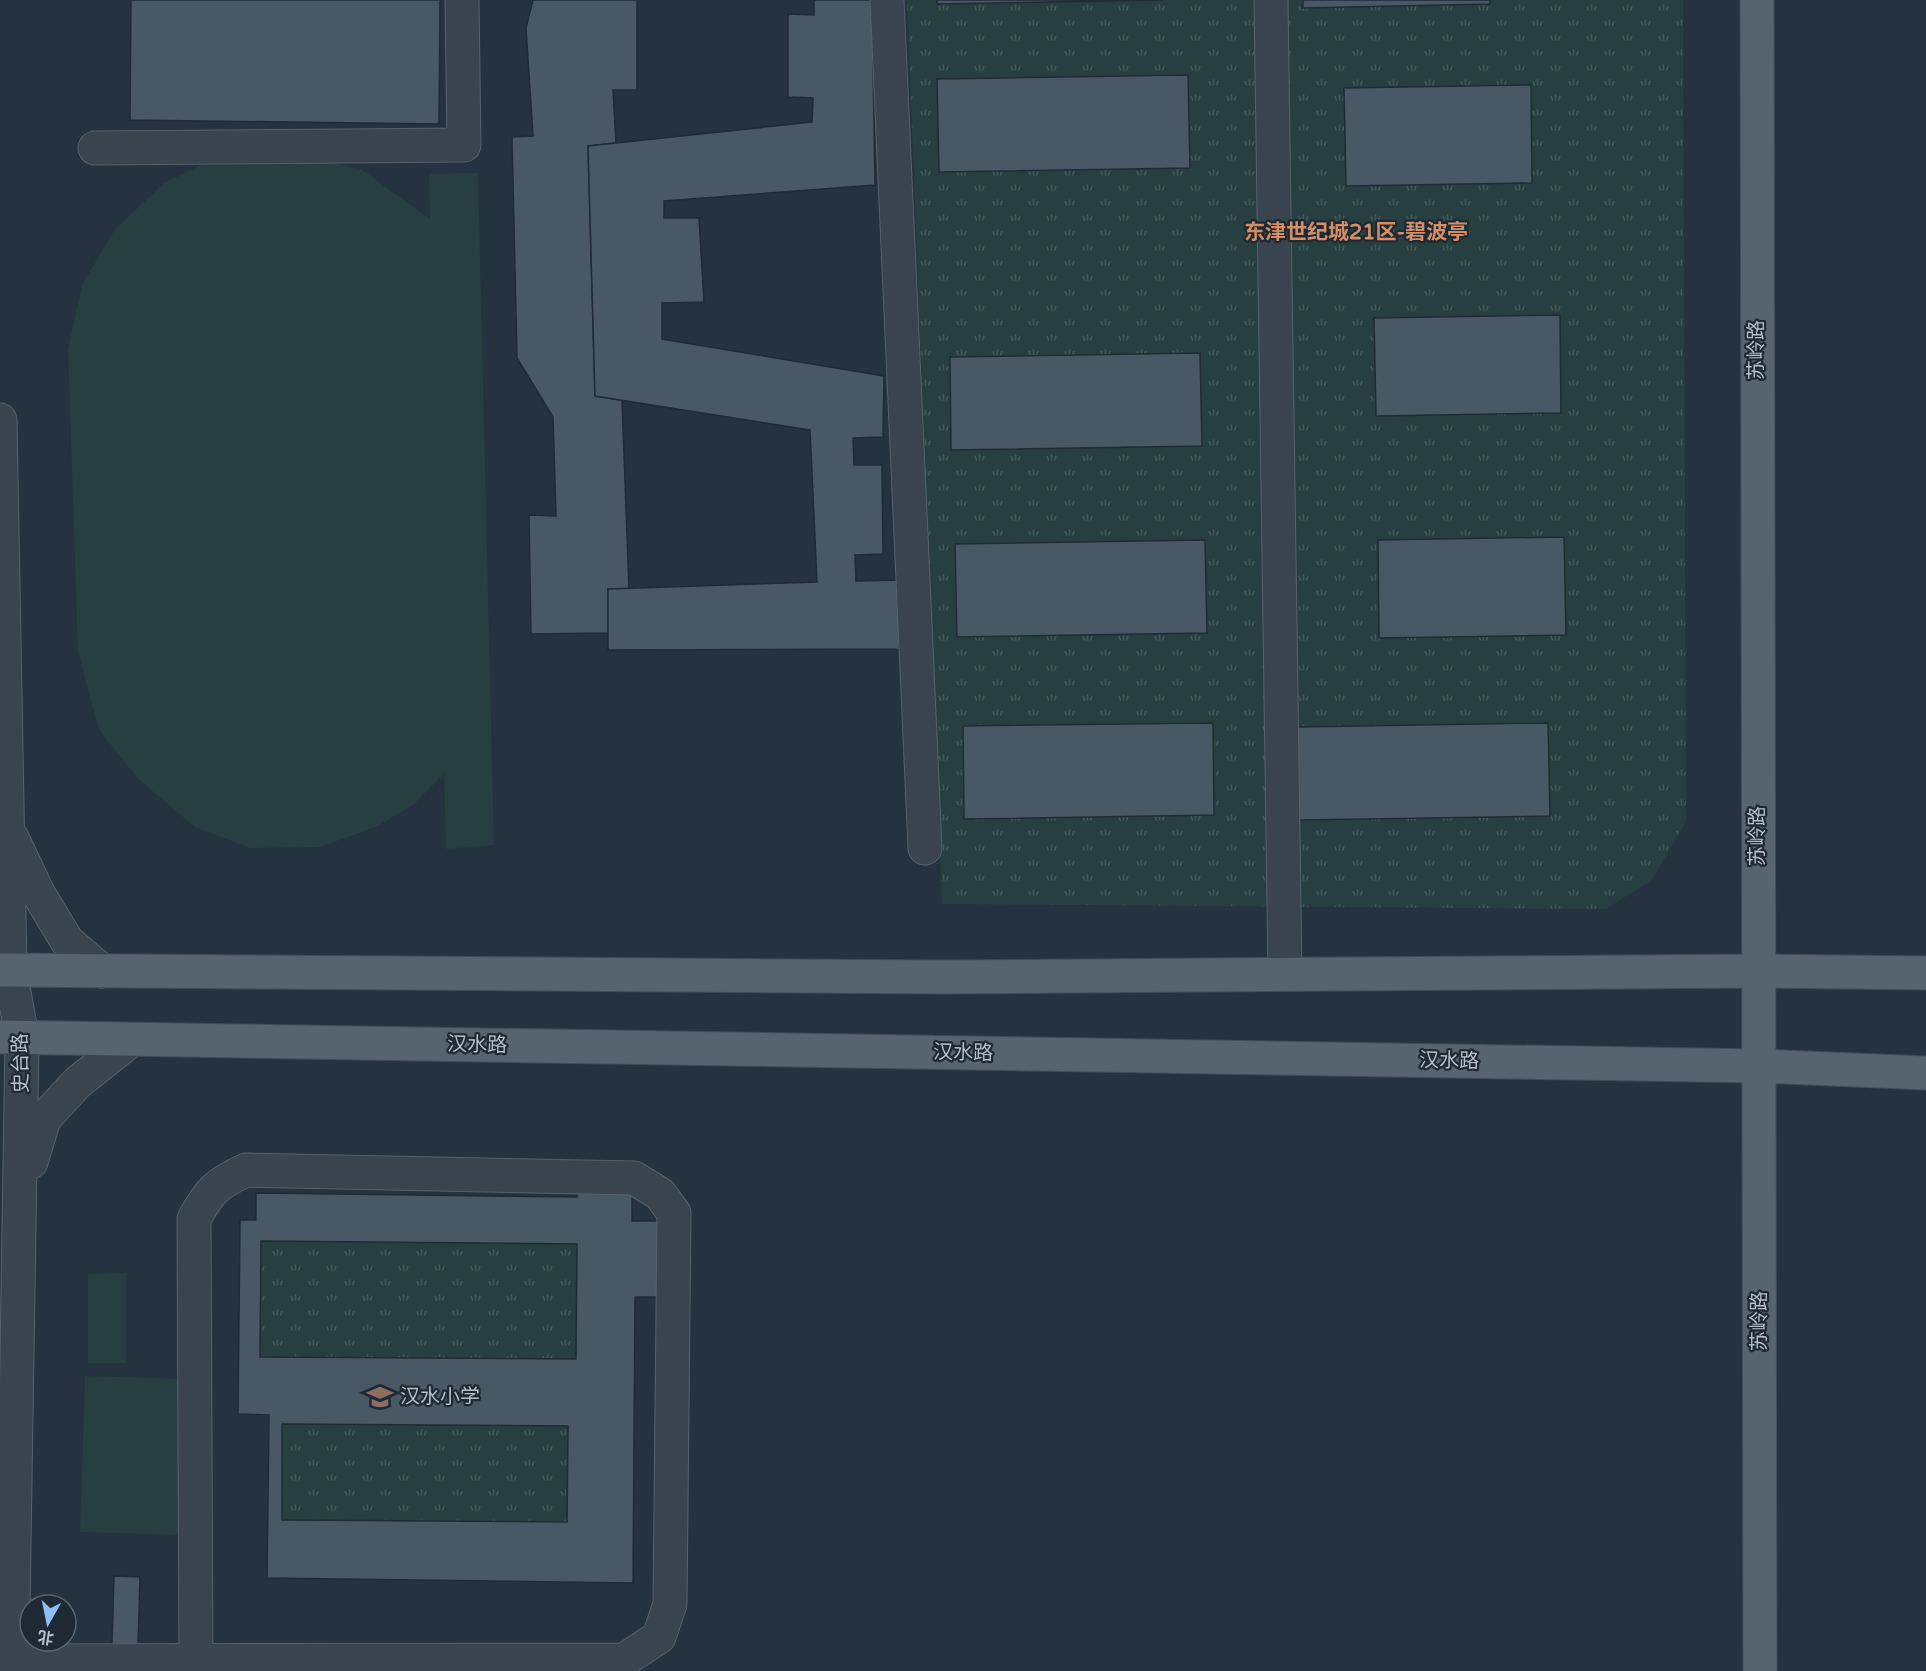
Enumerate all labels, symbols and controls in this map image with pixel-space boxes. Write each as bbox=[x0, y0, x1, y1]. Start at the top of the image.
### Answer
district label: 东津世纪城21区-碧波亭 bbox=[1244, 220, 1468, 245]
street label: 苏岭路 bbox=[1745, 320, 1769, 380]
street label: 苏岭路 bbox=[1746, 806, 1770, 866]
street label: 汉水路 bbox=[447, 1032, 507, 1058]
street label: 史台路 bbox=[8, 1033, 34, 1093]
street label: 汉水路 bbox=[933, 1040, 993, 1066]
street label: 汉水路 bbox=[1419, 1048, 1479, 1074]
street label: 苏岭路 bbox=[1748, 1291, 1772, 1351]
school or university icon: 汉水小学 bbox=[365, 1382, 395, 1412]
place label: 汉水小学 bbox=[400, 1385, 480, 1409]
north arrow bbox=[18, 1593, 78, 1653]
text: 北 bbox=[36, 1626, 55, 1648]

